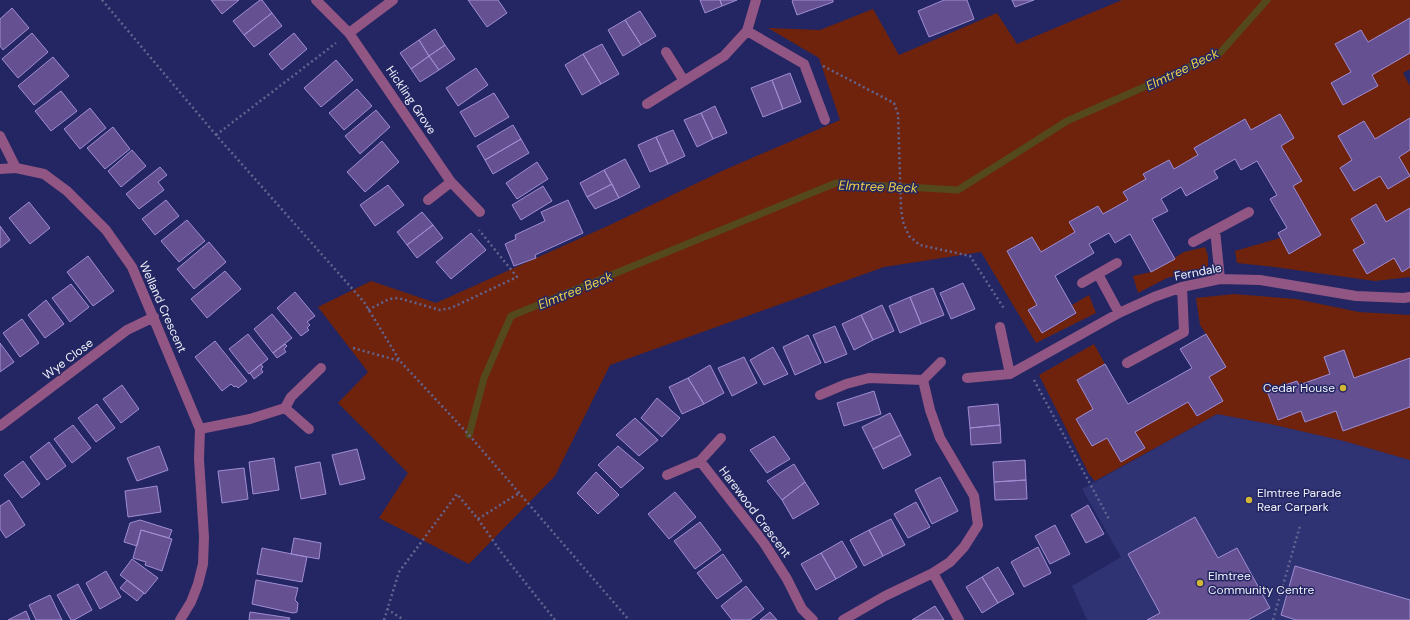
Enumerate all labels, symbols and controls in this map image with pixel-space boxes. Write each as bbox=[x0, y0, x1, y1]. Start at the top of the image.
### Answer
water label: Elmtree Beck bbox=[1143, 44, 1222, 94]
street label: Hickling Grove bbox=[382, 63, 440, 137]
water label: Elmtree Beck bbox=[838, 177, 918, 196]
street label: Welland Crescent bbox=[136, 259, 190, 355]
street label: Ferndale bbox=[1173, 260, 1223, 284]
water label: Elmtree Beck bbox=[535, 268, 615, 313]
street label: Wye Close bbox=[40, 335, 97, 383]
place label: Cedar House bbox=[1263, 380, 1335, 396]
marker: Cedar House bbox=[1338, 383, 1348, 393]
street label: Harewood Crescent bbox=[715, 463, 795, 561]
place label: Elmtree Parade Rear Carpark bbox=[1257, 485, 1342, 515]
marker: Elmtree Parade Rear Carpark bbox=[1244, 495, 1254, 505]
place label: Elmtree Community Centre bbox=[1208, 568, 1315, 598]
marker: Elmtree Community Centre bbox=[1195, 578, 1205, 588]

